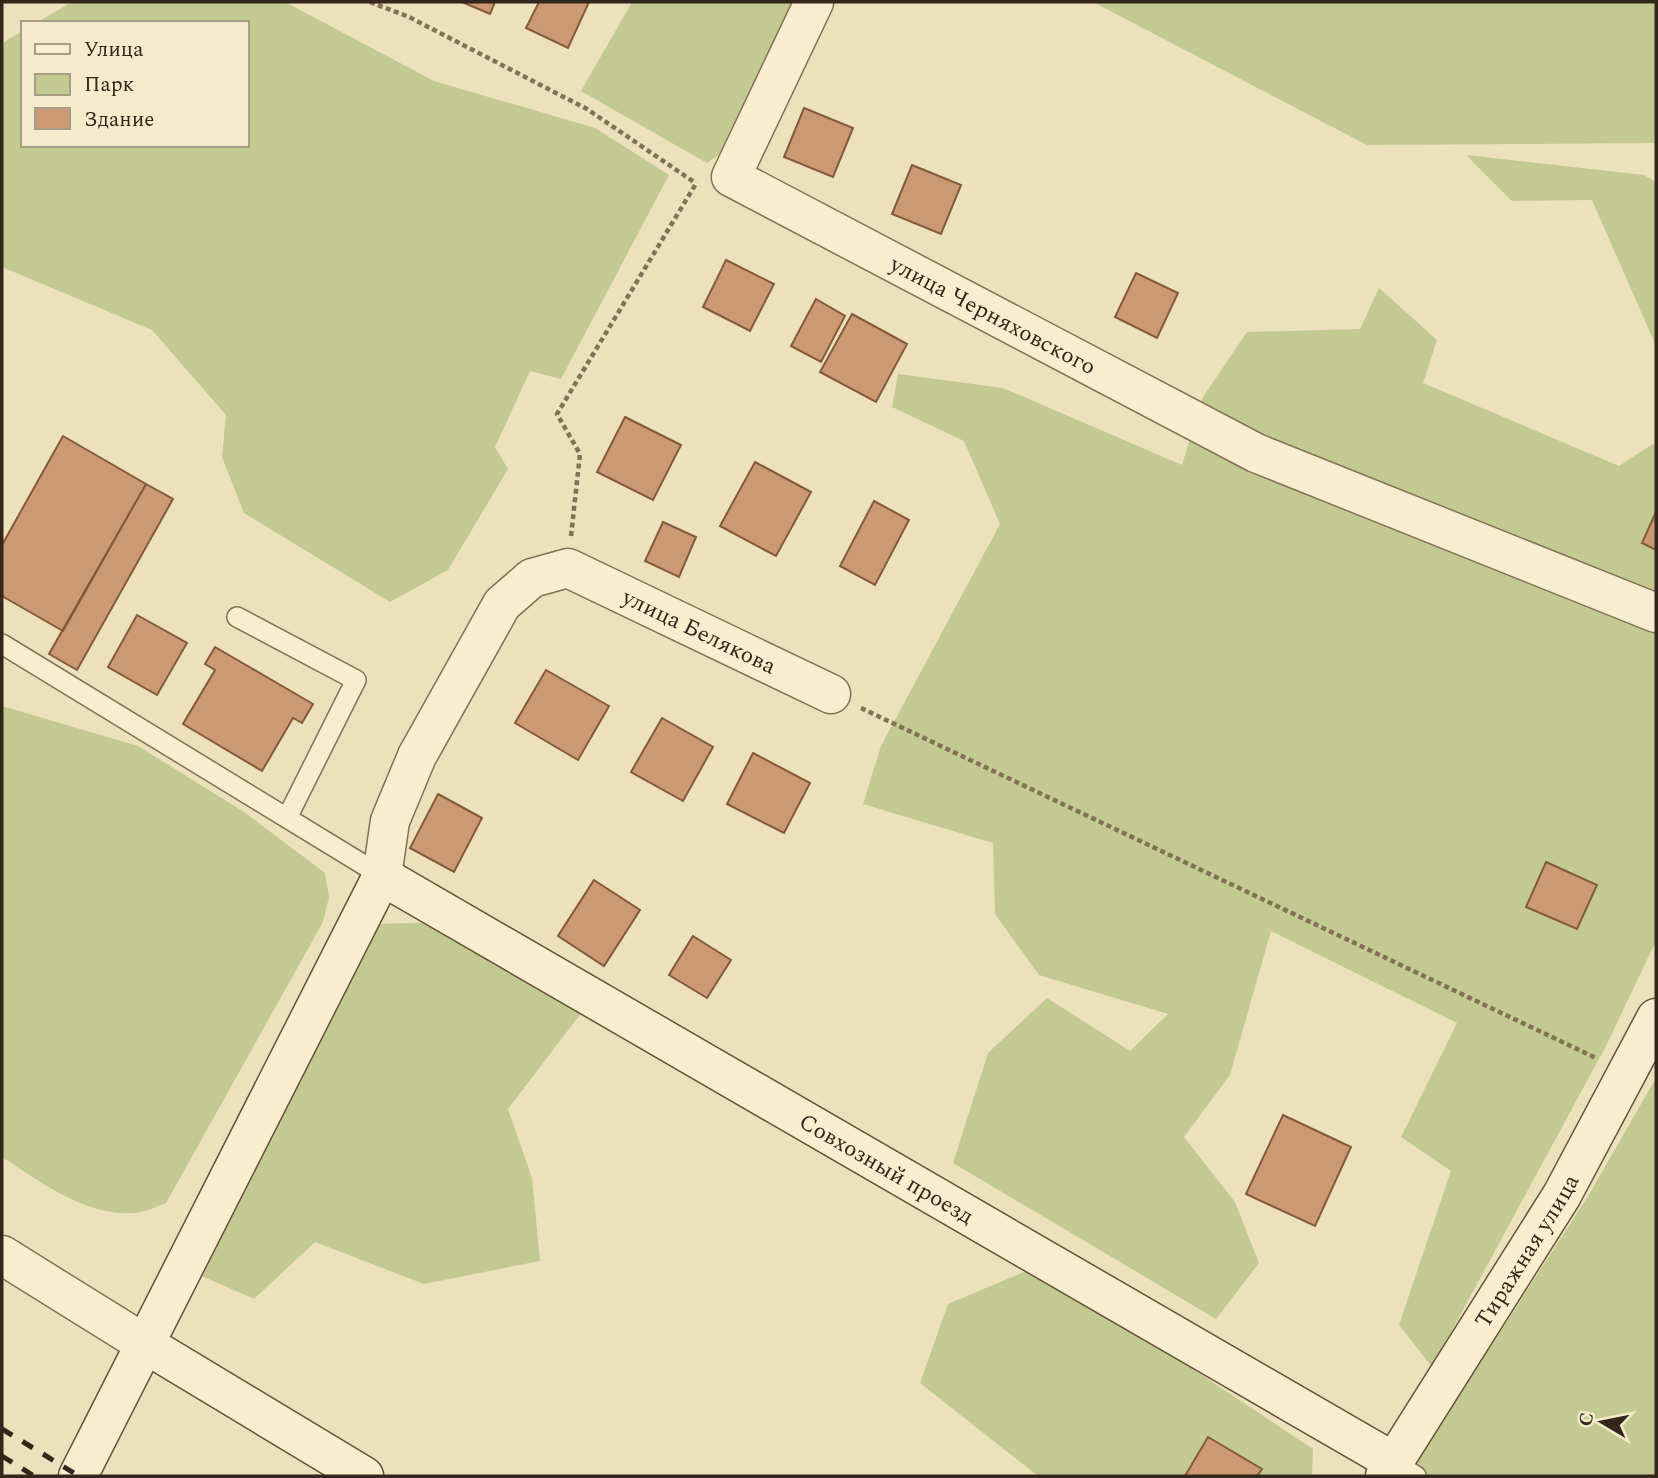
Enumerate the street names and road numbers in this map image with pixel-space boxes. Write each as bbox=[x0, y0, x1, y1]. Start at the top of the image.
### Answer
street label: улица Черняховского bbox=[882, 247, 1102, 385]
street label: улица Белякова bbox=[615, 580, 782, 684]
street label: Совхозный проезд bbox=[792, 1105, 980, 1234]
street label: Тиражная улица bbox=[1466, 1168, 1589, 1335]

